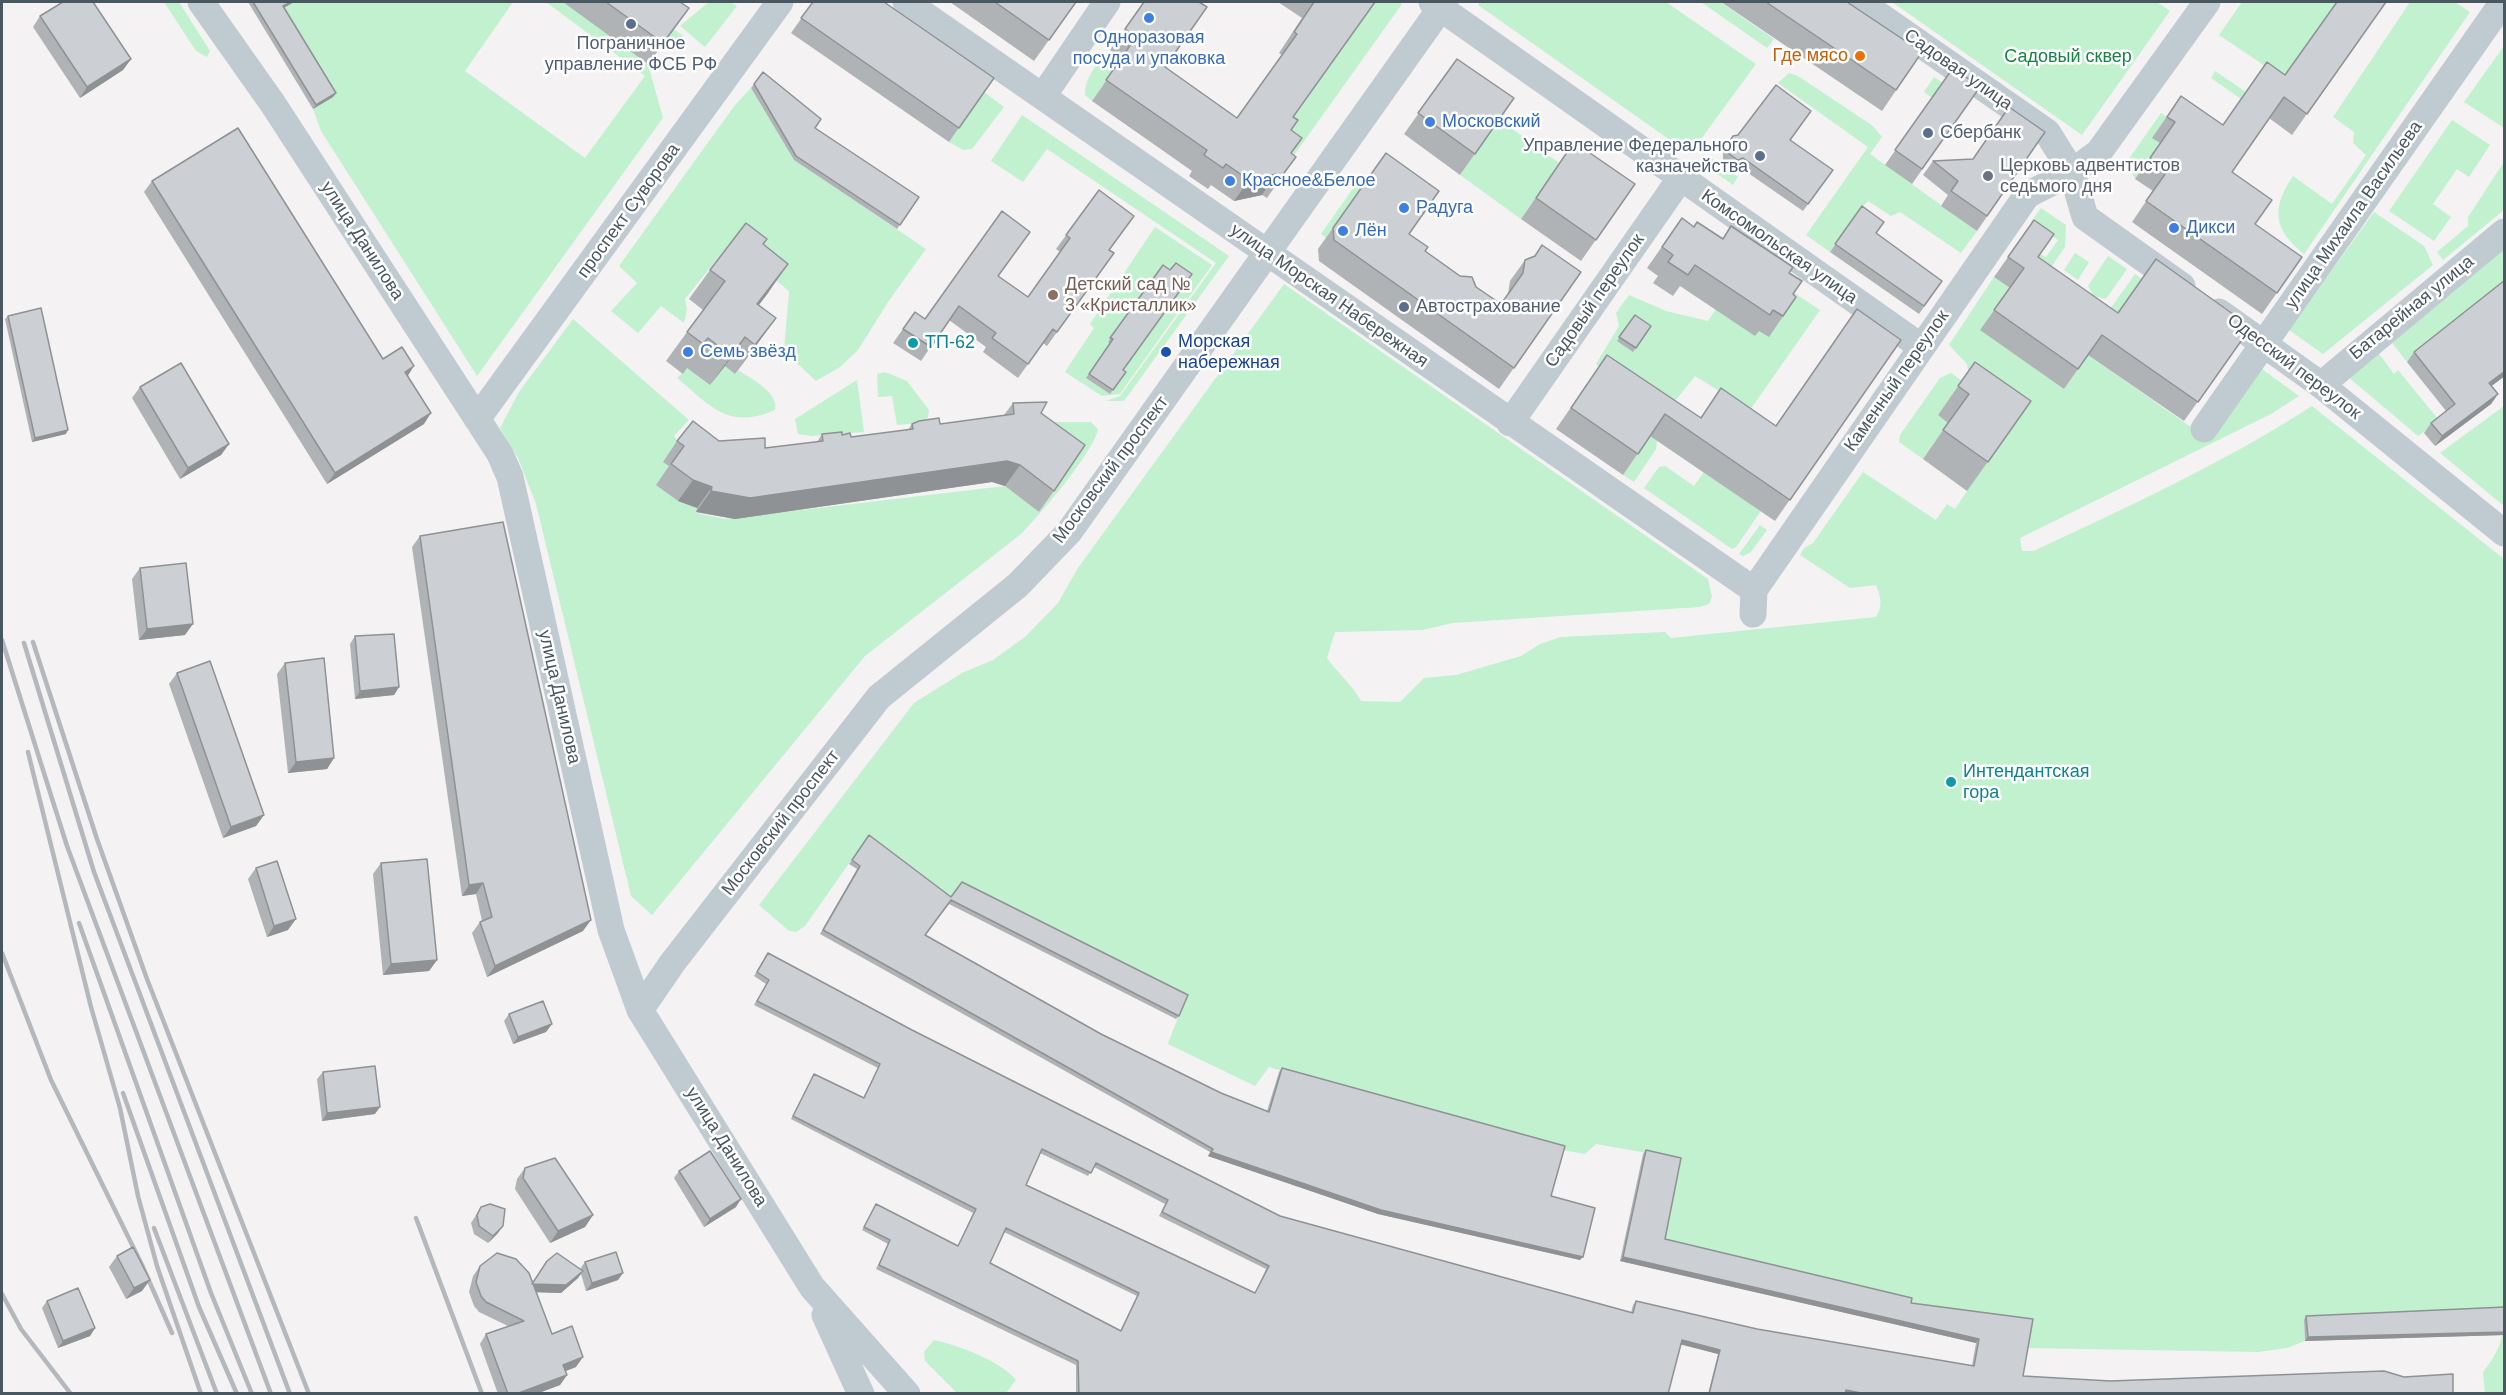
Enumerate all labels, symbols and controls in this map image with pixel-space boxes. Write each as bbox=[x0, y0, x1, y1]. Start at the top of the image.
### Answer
marker: Одноразовая посуда и упаковка bbox=[1142, 11, 1156, 25]
marker: Пограничное управление ФСБ РФ bbox=[624, 17, 638, 31]
street label: Садовая улица bbox=[1900, 25, 2016, 115]
place label: Одноразовая посуда и упаковка bbox=[1073, 27, 1225, 70]
place label: Пограничное управление ФСБ РФ bbox=[545, 33, 717, 76]
place label: Где мясо bbox=[1773, 45, 1848, 67]
park label: Садовый сквер bbox=[2004, 46, 2132, 68]
marker: Где мясо bbox=[1853, 49, 1867, 63]
place label: Московский bbox=[1442, 111, 1541, 133]
marker: Московский bbox=[1423, 115, 1437, 129]
street label: улица Михаила Васильева bbox=[2281, 117, 2427, 313]
place label: Сбербанк bbox=[1940, 122, 2021, 144]
marker: Сбербанк bbox=[1921, 126, 1935, 140]
place label: Управление Федерального казначейства bbox=[1523, 135, 1748, 178]
street label: проспект Суворова bbox=[573, 140, 685, 282]
marker: Управление Федерального казначейства bbox=[1753, 149, 1767, 163]
place label: Церковь адвентистов седьмого дня bbox=[2000, 155, 2180, 198]
marker: Церковь адвентистов седьмого дня bbox=[1981, 169, 1995, 183]
place label: Красное&Белое bbox=[1242, 170, 1375, 192]
marker: Красное&Белое bbox=[1223, 174, 1237, 188]
street label: улица Данилова bbox=[316, 178, 408, 304]
street label: Комсомольская улица bbox=[1697, 185, 1861, 309]
place label: Радуга bbox=[1416, 197, 1473, 219]
marker: Радуга bbox=[1397, 201, 1411, 215]
place label: Дикси bbox=[2186, 217, 2235, 239]
street label: улица Морская Набережная bbox=[1226, 219, 1432, 373]
place label: Лён bbox=[1355, 220, 1387, 242]
marker: Дикси bbox=[2167, 221, 2181, 235]
marker: Лён bbox=[1336, 224, 1350, 238]
street label: Садовый переулок bbox=[1541, 230, 1649, 372]
street label: Батарейная улица bbox=[2345, 251, 2479, 365]
place label: Детский сад № 3 «Кристаллик» bbox=[1065, 274, 1197, 316]
marker: Детский сад № 3 «Кристаллик» bbox=[1046, 288, 1060, 302]
place label: Автострахование bbox=[1416, 296, 1561, 318]
marker: Автострахование bbox=[1397, 300, 1411, 314]
street label: Каменный переулок bbox=[1840, 306, 1954, 456]
street label: Одесский переулок bbox=[2223, 310, 2365, 424]
place label: Морская набережная bbox=[1178, 331, 1280, 374]
place label: ТП-62 bbox=[925, 332, 975, 354]
marker: ТП-62 bbox=[906, 336, 920, 350]
place label: Семь звёзд bbox=[700, 341, 796, 363]
marker: Семь звёзд bbox=[681, 345, 695, 359]
marker: Морская набережная bbox=[1159, 345, 1173, 359]
street label: Московский проспект bbox=[1049, 392, 1173, 548]
street label: улица Данилова bbox=[533, 628, 585, 766]
street label: Московский проспект bbox=[718, 746, 844, 900]
place label: Интендантская гора bbox=[1963, 761, 2089, 804]
marker: Интендантская гора bbox=[1944, 775, 1958, 789]
street label: улица Данилова bbox=[681, 1083, 771, 1211]

